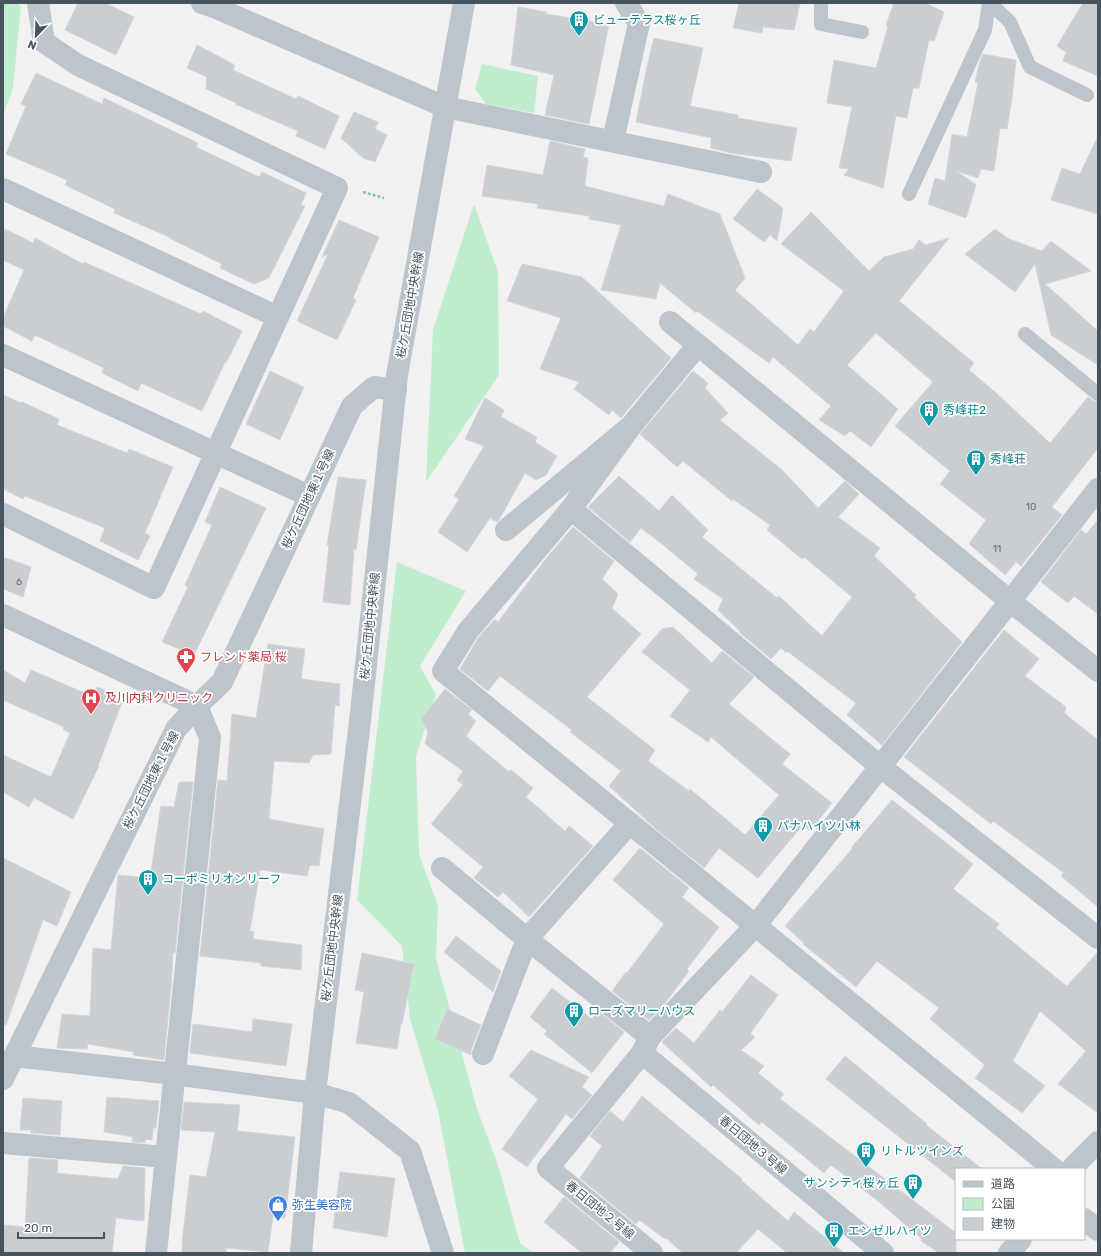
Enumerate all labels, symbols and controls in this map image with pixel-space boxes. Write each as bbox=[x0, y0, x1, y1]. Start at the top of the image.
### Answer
building icon: ビューテラス桜ヶ丘 bbox=[568, 9, 590, 37]
place label: ビューテラス桜ヶ丘 bbox=[593, 13, 701, 27]
north arrow bbox=[16, 16, 56, 56]
text: N bbox=[26, 37, 38, 52]
street label: 桜ケ丘団地中央幹線 bbox=[394, 251, 426, 359]
building icon: 秀峰荘2 bbox=[918, 399, 940, 427]
place label: 秀峰荘2 bbox=[943, 403, 986, 417]
street label: 桜ケ丘団地東１号線 bbox=[279, 447, 337, 551]
building icon: 秀峰荘 bbox=[965, 448, 987, 476]
place label: 秀峰荘 bbox=[990, 452, 1026, 466]
house number: 10 bbox=[1026, 501, 1036, 513]
house number: 11 bbox=[993, 543, 1001, 555]
street label: 桜ケ丘団地中央幹線 bbox=[357, 572, 383, 680]
house number: 6 bbox=[16, 576, 22, 588]
pharmacy icon: フレンド薬局 桜 bbox=[175, 646, 197, 674]
place label: フレンド薬局 桜 bbox=[200, 650, 287, 664]
hospital icon: 及川内科クリニック bbox=[80, 687, 102, 715]
place label: 及川内科クリニック bbox=[105, 691, 213, 705]
street label: 桜ケ丘団地東１号線 bbox=[120, 729, 182, 831]
building icon: パナハイツ小林 bbox=[752, 815, 774, 843]
place label: パナハイツ小林 bbox=[777, 819, 861, 833]
building icon: コーポミリオンリーフ bbox=[137, 868, 159, 896]
place label: コーポミリオンリーフ bbox=[162, 872, 281, 886]
street label: 桜ケ丘団地中央幹線 bbox=[318, 894, 346, 1002]
building icon: ローズマリーハウス bbox=[563, 1000, 585, 1028]
place label: ローズマリーハウス bbox=[588, 1004, 695, 1018]
street label: 春日団地３号線 bbox=[716, 1113, 790, 1177]
building icon: リトルツインズ bbox=[855, 1140, 877, 1168]
place label: リトルツインズ bbox=[880, 1144, 964, 1158]
legend bbox=[955, 1168, 1085, 1240]
building icon: サンシティ桜ヶ丘 bbox=[902, 1172, 924, 1200]
place label: サンシティ桜ヶ丘 bbox=[804, 1176, 899, 1190]
text: 道路 bbox=[991, 1177, 1015, 1191]
street label: 春日団地２号線 bbox=[563, 1178, 637, 1242]
shop icon: 弥生美容院 bbox=[267, 1194, 289, 1222]
text: 公園 bbox=[991, 1197, 1015, 1211]
place label: 弥生美容院 bbox=[292, 1198, 352, 1212]
scale bar bbox=[18, 1214, 104, 1240]
text: 建物 bbox=[991, 1217, 1015, 1231]
building icon: エンゼルハイツ bbox=[823, 1220, 845, 1248]
text: 20 m bbox=[24, 1221, 52, 1235]
place label: エンゼルハイツ bbox=[848, 1224, 932, 1238]

